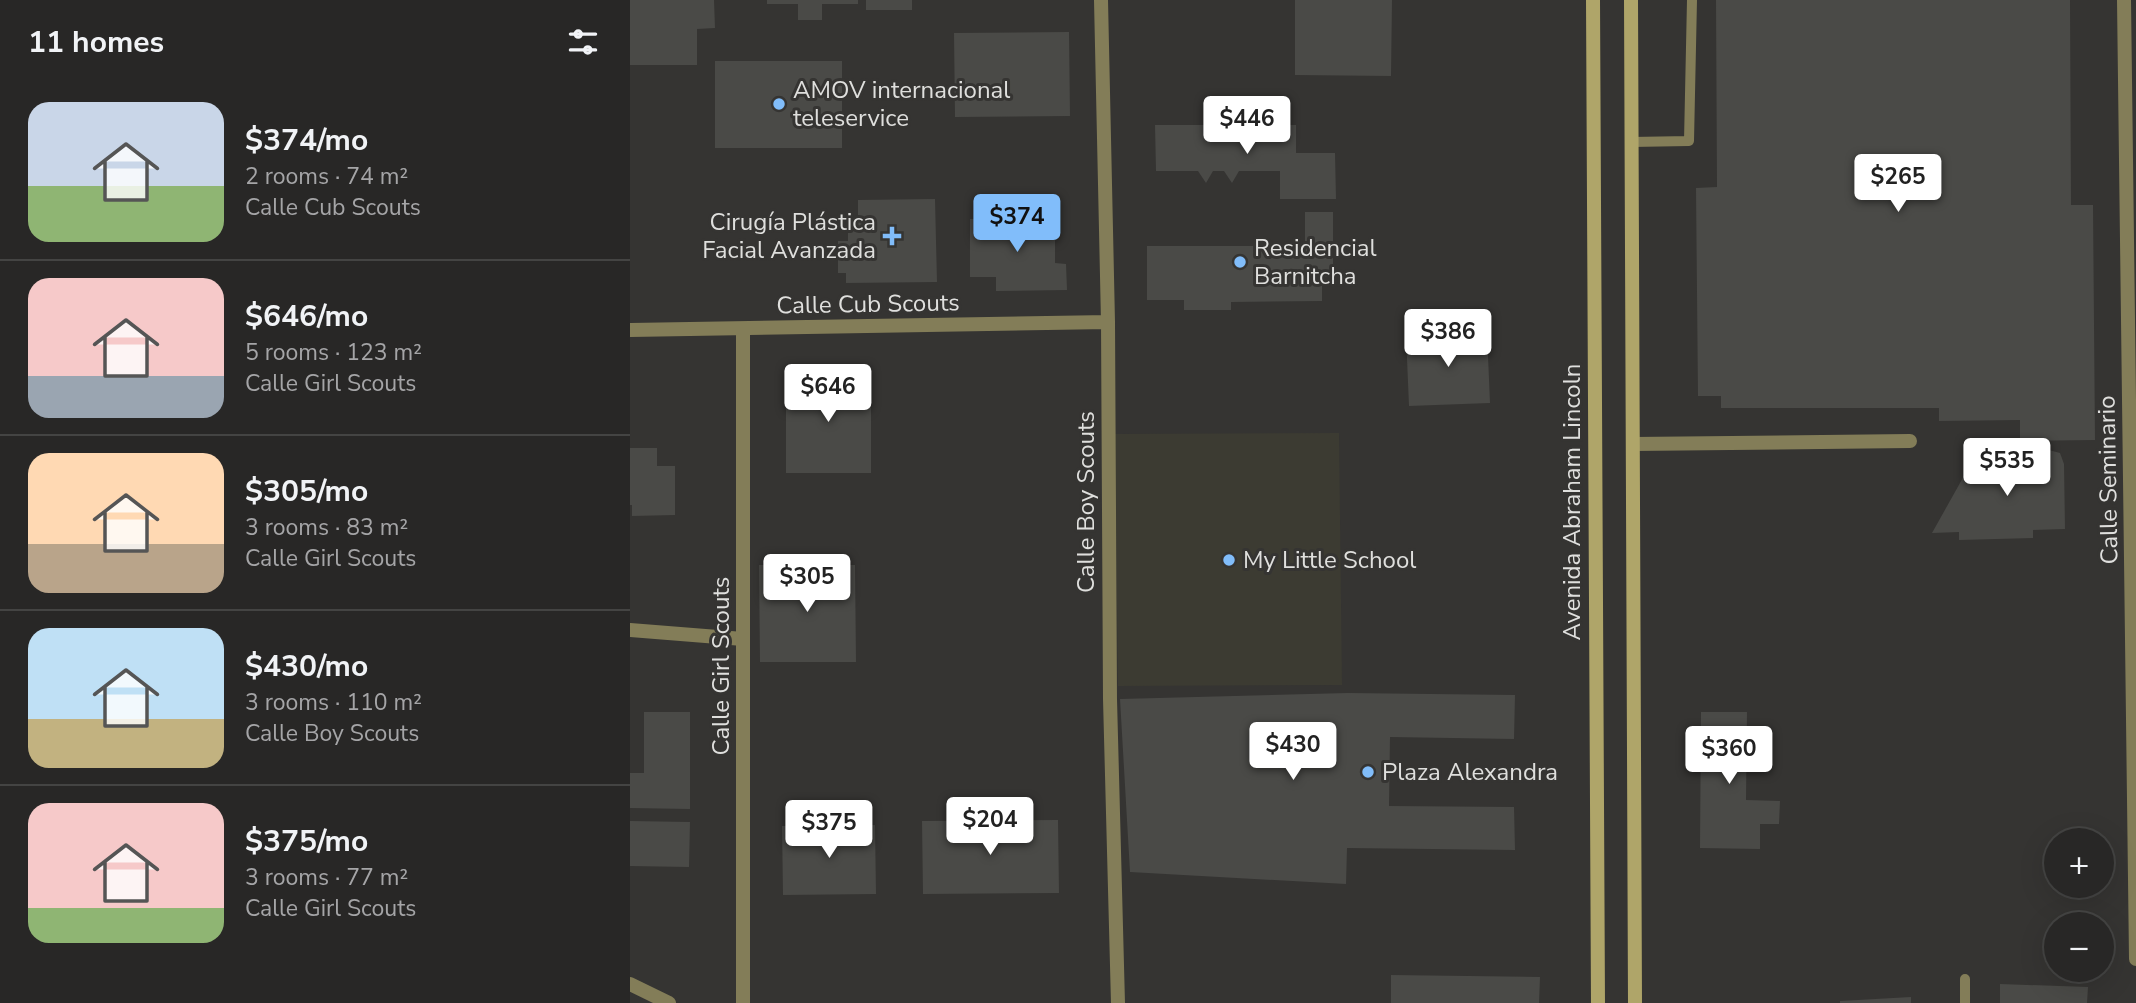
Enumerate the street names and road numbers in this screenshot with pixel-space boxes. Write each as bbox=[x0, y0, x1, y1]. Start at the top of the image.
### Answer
street label: Calle Cub Scouts bbox=[776, 286, 960, 322]
street label: Avenida Abraham Lincoln bbox=[1556, 364, 1588, 640]
street label: Calle Seminario bbox=[2091, 395, 2125, 565]
street label: Calle Boy Scouts bbox=[1070, 411, 1102, 593]
street label: Calle Girl Scouts bbox=[705, 577, 737, 755]

